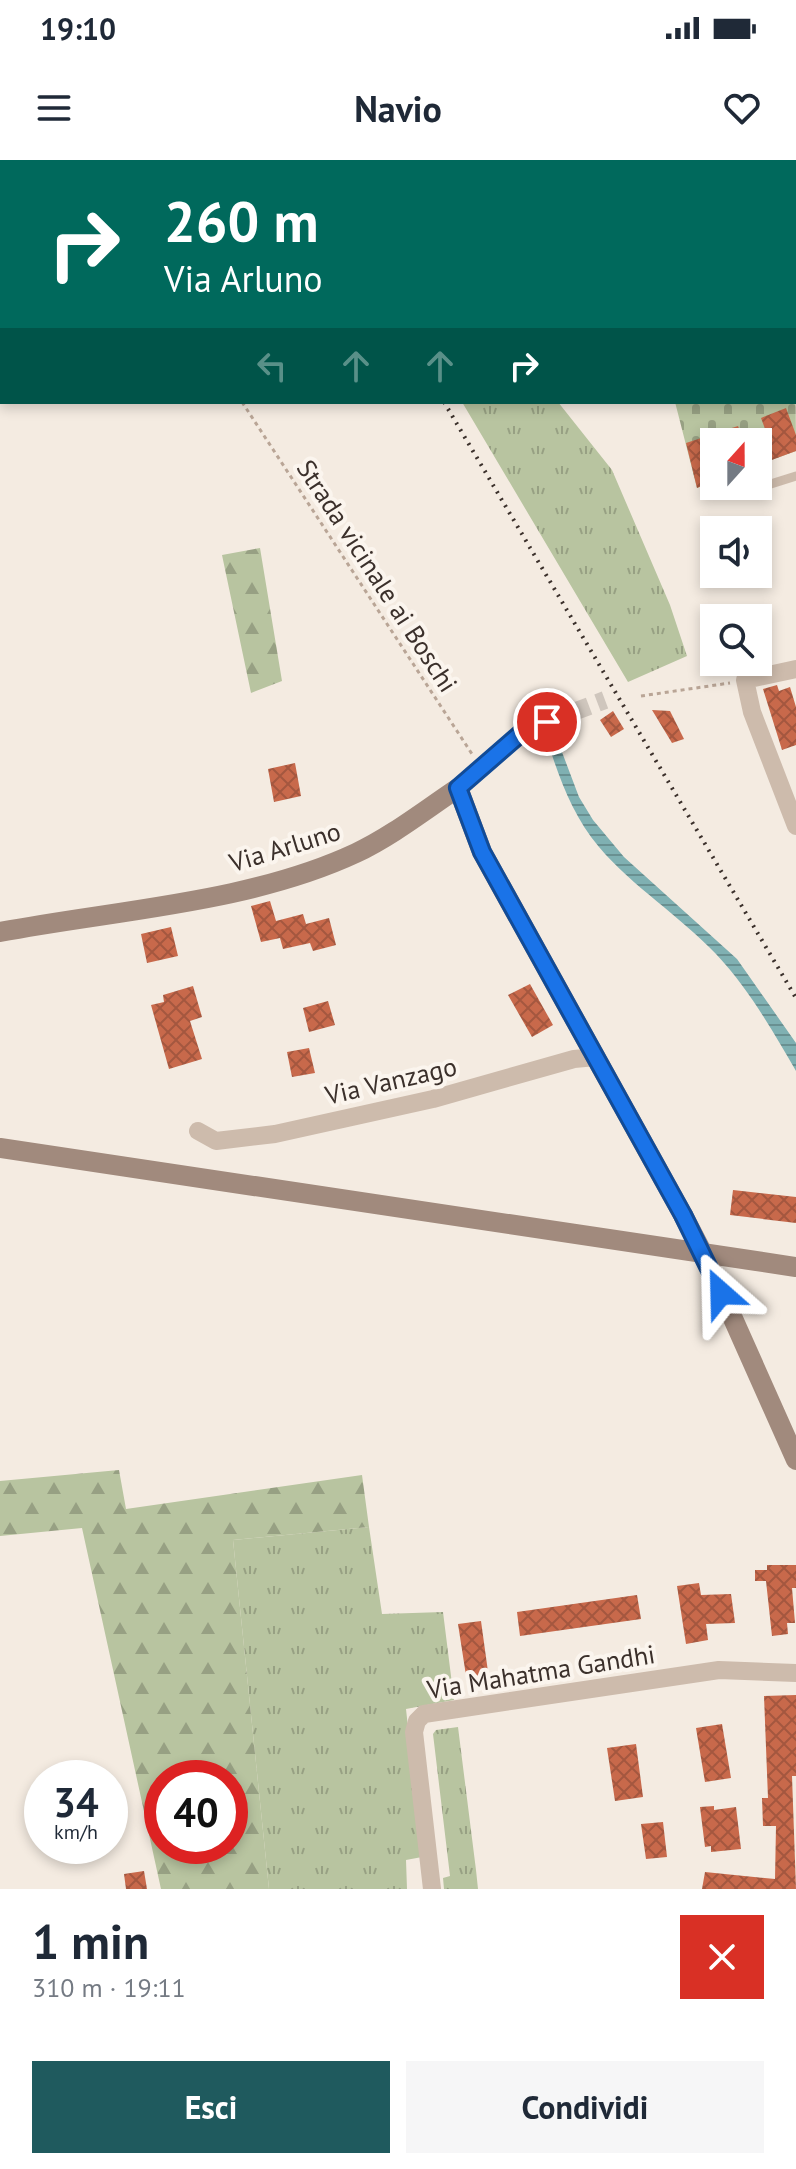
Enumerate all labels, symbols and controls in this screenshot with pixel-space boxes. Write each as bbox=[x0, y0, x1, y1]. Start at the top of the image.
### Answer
text: 19:10 bbox=[40, 9, 116, 48]
text: Navio bbox=[354, 85, 442, 132]
icon: menu bbox=[32, 86, 76, 130]
icon: heart bbox=[720, 86, 764, 130]
text: 260 m bbox=[164, 185, 319, 257]
icon: right bbox=[32, 192, 136, 296]
text: Via Arluno bbox=[164, 255, 323, 302]
icon: left bbox=[250, 344, 294, 388]
icon: ahead bbox=[334, 344, 378, 388]
icon: ahead bbox=[418, 344, 462, 388]
icon: right bbox=[502, 344, 546, 388]
north arrow bbox=[700, 428, 772, 500]
map controls bbox=[700, 428, 772, 676]
street label: Strada vicinale ai Boschi bbox=[290, 453, 465, 698]
button: sound bbox=[700, 516, 772, 588]
button: search bbox=[700, 604, 772, 676]
pin bbox=[513, 688, 581, 756]
icon: arrive bbox=[525, 700, 569, 744]
street label: Via Arluno bbox=[224, 814, 344, 879]
street label: Via Vanzago bbox=[321, 1049, 460, 1112]
position arrow bbox=[679, 1251, 763, 1335]
street label: Via Mahatma Gandhi bbox=[424, 1637, 657, 1706]
speed limit sign: 40 bbox=[144, 1760, 248, 1864]
text: 34 bbox=[53, 1776, 99, 1828]
text: km/h bbox=[54, 1819, 98, 1845]
text: 1 min bbox=[32, 1910, 149, 1972]
button: close bbox=[680, 1915, 764, 1999]
text: 310 m · 19:11 bbox=[32, 1971, 186, 2004]
button: Esci bbox=[32, 2061, 390, 2153]
button: Condividi bbox=[406, 2061, 764, 2153]

